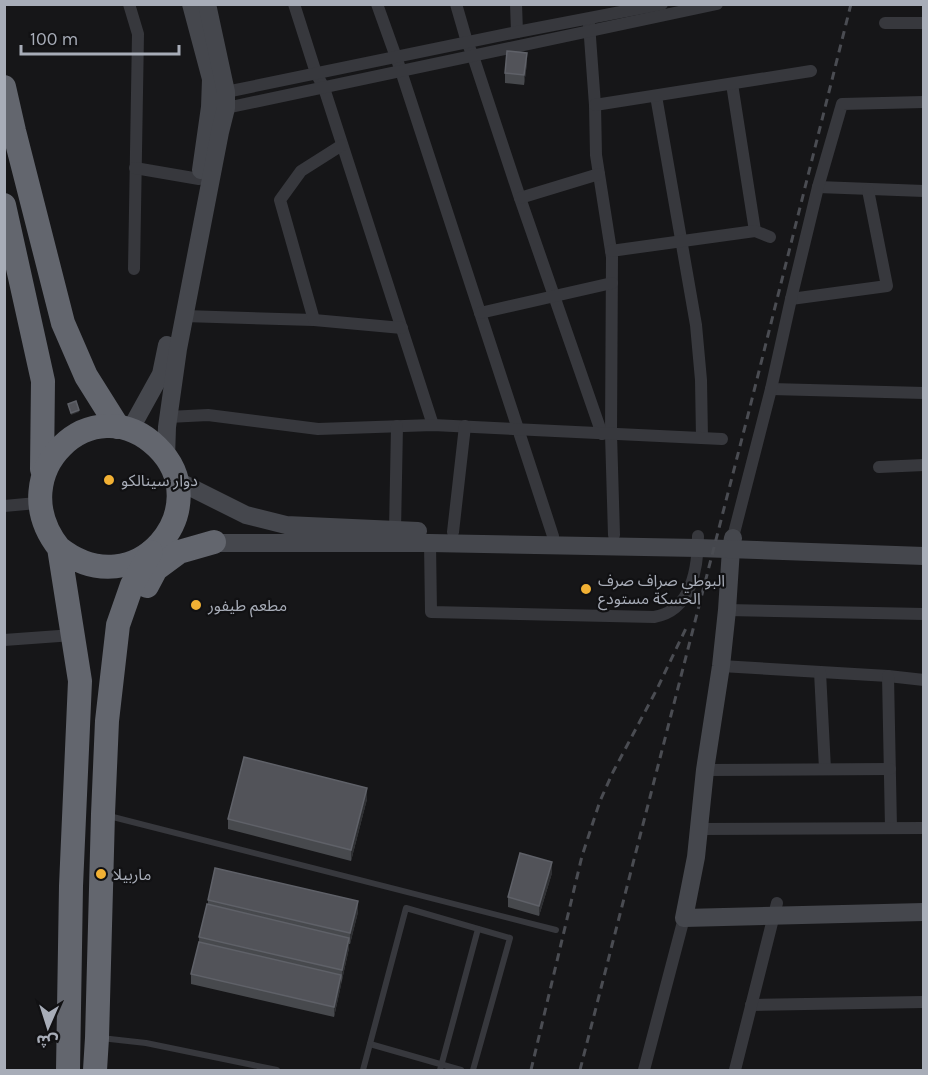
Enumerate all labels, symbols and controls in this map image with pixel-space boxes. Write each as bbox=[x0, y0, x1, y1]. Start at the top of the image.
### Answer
scale bar bbox=[21, 18, 178, 56]
text: 100 m bbox=[30, 28, 78, 50]
place label: دوار سينالكو bbox=[121, 471, 198, 490]
marker: دوار سينالكو bbox=[102, 473, 116, 487]
place label: البوطي صراف صرف الحسكة مستودع bbox=[598, 571, 725, 611]
marker: البوطي صراف صرف الحسكة مستودع bbox=[579, 582, 593, 596]
place label: مطعم طيفور bbox=[207, 596, 287, 618]
marker: مطعم طيفور bbox=[189, 598, 203, 612]
place label: ماربيلا bbox=[113, 865, 151, 884]
marker: ماربيلا bbox=[94, 867, 108, 881]
north arrow bbox=[18, 997, 78, 1057]
text: ش bbox=[36, 1031, 59, 1052]

